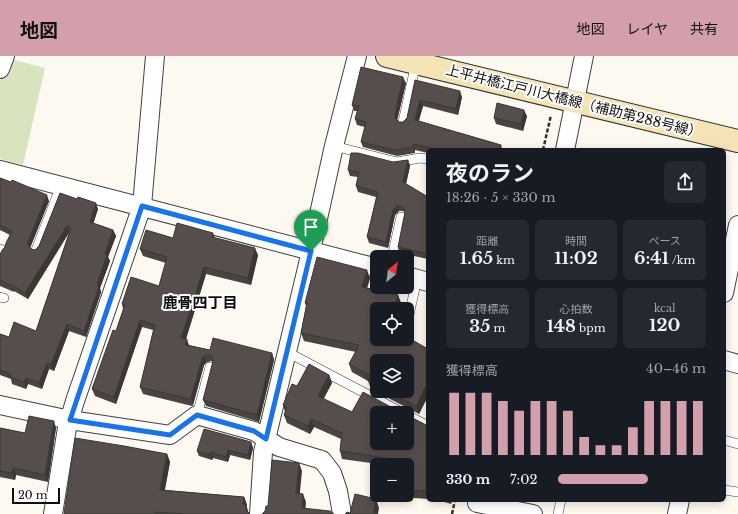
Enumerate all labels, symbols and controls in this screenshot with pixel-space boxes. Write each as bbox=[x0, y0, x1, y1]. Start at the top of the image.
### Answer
text: 地図 bbox=[20, 19, 58, 42]
text: 地図 bbox=[576, 20, 604, 38]
text: レイヤ bbox=[626, 20, 668, 38]
text: 共有 bbox=[690, 20, 718, 38]
street label: 上平井橋江戸川大橋線（補助第288号線） bbox=[444, 60, 704, 142]
text: 夜のラン bbox=[446, 160, 534, 187]
button: share bbox=[664, 161, 706, 203]
text: 18:26 · 5 × 330 m bbox=[446, 189, 556, 206]
pin bbox=[294, 210, 328, 251]
icon: arrive bbox=[300, 216, 322, 238]
text: 距離 bbox=[476, 234, 498, 248]
text: 時間 bbox=[565, 234, 587, 248]
text: ペース bbox=[648, 234, 681, 248]
text: 1.65 bbox=[460, 248, 493, 269]
text: 11:02 bbox=[554, 248, 598, 269]
text: 6:41 bbox=[634, 248, 669, 269]
north arrow bbox=[370, 250, 414, 294]
map controls bbox=[370, 250, 414, 502]
text: km bbox=[493, 253, 515, 267]
text: /km bbox=[669, 253, 695, 267]
district label: 鹿骨四丁目 bbox=[162, 293, 238, 312]
text: kcal bbox=[654, 301, 676, 315]
button: locate bbox=[370, 302, 414, 346]
text: 獲得標高 bbox=[465, 302, 509, 316]
text: 心拍数 bbox=[559, 302, 592, 316]
text: 120 bbox=[649, 315, 680, 336]
text: 35 bbox=[469, 316, 490, 337]
text: 148 bbox=[546, 316, 576, 337]
text: m bbox=[490, 321, 505, 335]
text: bpm bbox=[576, 321, 606, 335]
button: layers bbox=[370, 354, 414, 398]
text: 40–46 m bbox=[646, 360, 706, 377]
text: 獲得標高 bbox=[446, 362, 498, 379]
button: + bbox=[370, 406, 414, 450]
button: − bbox=[370, 458, 414, 502]
text: 330 m bbox=[446, 471, 490, 488]
text: 7:02 bbox=[510, 471, 538, 488]
scale bar bbox=[12, 486, 60, 505]
text: 20 m bbox=[18, 488, 48, 502]

